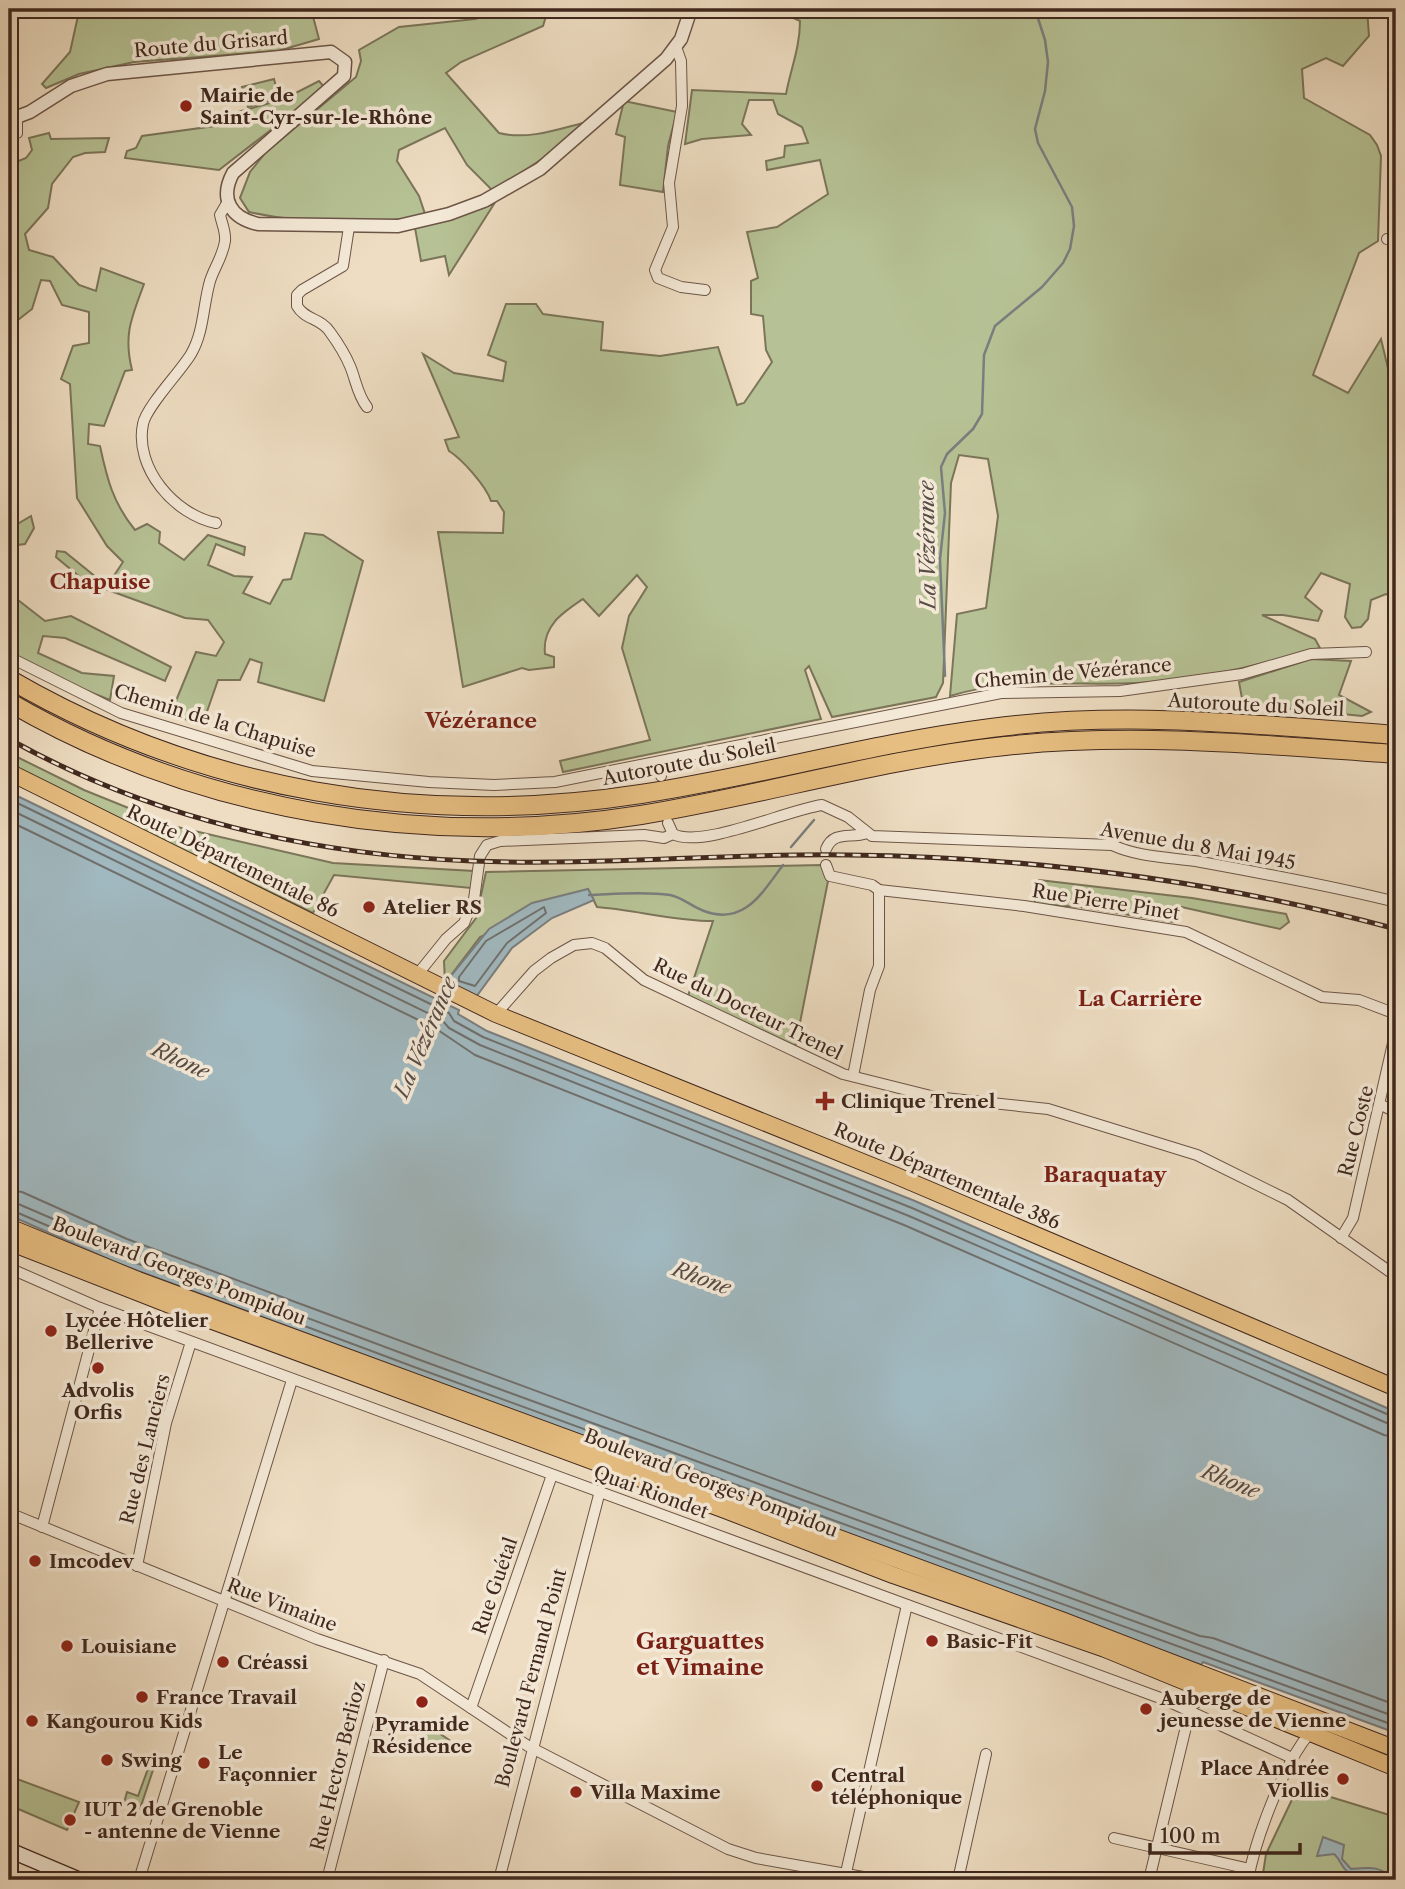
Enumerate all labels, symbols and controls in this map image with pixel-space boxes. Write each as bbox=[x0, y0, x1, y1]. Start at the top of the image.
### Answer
street label: Route du Grisard bbox=[133, 26, 289, 62]
place label: Mairie de Saint-Cyr-sur-le-Rhône bbox=[200, 84, 432, 129]
marker: Mairie de Saint-Cyr-sur-le-Rhône bbox=[178, 98, 194, 114]
water label: La Vézérance bbox=[913, 480, 941, 612]
district label: Chapuise bbox=[49, 569, 151, 594]
street label: Chemin de Vézérance bbox=[974, 653, 1172, 693]
street label: Chemin de la Chapuise bbox=[111, 679, 319, 763]
street label: Autoroute du Soleil bbox=[1166, 689, 1345, 721]
district label: Vézérance bbox=[424, 708, 537, 733]
street label: Autoroute du Soleil bbox=[599, 734, 778, 790]
street label: Route Départementale 86 bbox=[123, 800, 343, 922]
street label: Avenue du 8 Mai 1945 bbox=[1098, 817, 1297, 874]
street label: Rue Pierre Pinet bbox=[1030, 879, 1182, 925]
place label: Atelier RS bbox=[382, 896, 482, 919]
marker: Atelier RS bbox=[361, 899, 377, 915]
street label: Rue du Docteur Trenel bbox=[650, 953, 847, 1065]
water label: La Vézérance bbox=[388, 972, 462, 1103]
district label: La Carrière bbox=[1078, 986, 1202, 1011]
water label: Rhone bbox=[147, 1035, 214, 1084]
street label: Rue Coste bbox=[1334, 1083, 1378, 1179]
place label: Clinique Trenel bbox=[841, 1090, 996, 1113]
marker: Clinique Trenel bbox=[815, 1091, 835, 1111]
street label: Route Départementale 386 bbox=[830, 1118, 1064, 1234]
district label: Baraquatay bbox=[1044, 1162, 1168, 1187]
street label: Boulevard Georges Pompidou bbox=[49, 1212, 309, 1330]
water label: Rhone bbox=[668, 1255, 735, 1300]
place label: Lycée Hôtelier Bellerive bbox=[65, 1309, 209, 1354]
marker: Lycée Hôtelier Bellerive bbox=[43, 1323, 59, 1339]
marker: Advolis Orfis bbox=[90, 1360, 106, 1376]
street label: Rue des Lanciers bbox=[115, 1372, 175, 1526]
place label: Advolis Orfis bbox=[61, 1379, 134, 1424]
street label: Boulevard Georges Pompidou bbox=[581, 1424, 841, 1542]
water label: Rhone bbox=[1197, 1457, 1264, 1504]
street label: Quai Riondet bbox=[590, 1461, 712, 1524]
street label: Rue Guétal bbox=[468, 1534, 522, 1638]
place label: Imcodev bbox=[49, 1550, 134, 1573]
marker: Imcodev bbox=[27, 1553, 43, 1569]
street label: Boulevard Fernand Point bbox=[491, 1566, 571, 1790]
street label: Rue Vimaine bbox=[224, 1573, 340, 1637]
district label: Garguattes et Vimaine bbox=[636, 1627, 764, 1681]
place label: Basic-Fit bbox=[946, 1630, 1033, 1653]
marker: Basic-Fit bbox=[924, 1633, 940, 1649]
place label: Louisiane bbox=[81, 1635, 177, 1658]
marker: Louisiane bbox=[59, 1638, 75, 1654]
place label: Créassi bbox=[237, 1651, 308, 1674]
marker: Créassi bbox=[215, 1654, 231, 1670]
street label: Rue Hector Berlioz bbox=[306, 1679, 370, 1853]
place label: France Travail bbox=[156, 1686, 297, 1709]
place label: Auberge de jeunesse de Vienne bbox=[1156, 1687, 1346, 1732]
marker: France Travail bbox=[134, 1689, 150, 1705]
marker: Pyramide Résidence bbox=[414, 1694, 430, 1710]
marker: Auberge de jeunesse de Vienne bbox=[1138, 1701, 1154, 1717]
place label: Kangourou Kids bbox=[46, 1710, 203, 1733]
marker: Kangourou Kids bbox=[24, 1713, 40, 1729]
place label: Pyramide Résidence bbox=[372, 1713, 472, 1758]
place label: Le Façonnier bbox=[218, 1741, 318, 1786]
place label: Swing bbox=[121, 1749, 183, 1772]
marker: Swing bbox=[99, 1752, 115, 1768]
marker: Le Façonnier bbox=[196, 1755, 212, 1771]
place label: Place Andrée Viollis bbox=[1200, 1757, 1329, 1802]
place label: Central téléphonique bbox=[831, 1764, 962, 1809]
marker: Place Andrée Viollis bbox=[1335, 1771, 1351, 1787]
marker: Central téléphonique bbox=[809, 1778, 825, 1794]
place label: Villa Maxime bbox=[589, 1781, 721, 1804]
marker: Villa Maxime bbox=[568, 1784, 584, 1800]
place label: IUT 2 de Grenoble - antenne de Vienne bbox=[84, 1798, 280, 1843]
marker: IUT 2 de Grenoble - antenne de Vienne bbox=[62, 1812, 78, 1828]
scale bar bbox=[1150, 1812, 1300, 1856]
text: 100 m bbox=[1160, 1823, 1221, 1848]

